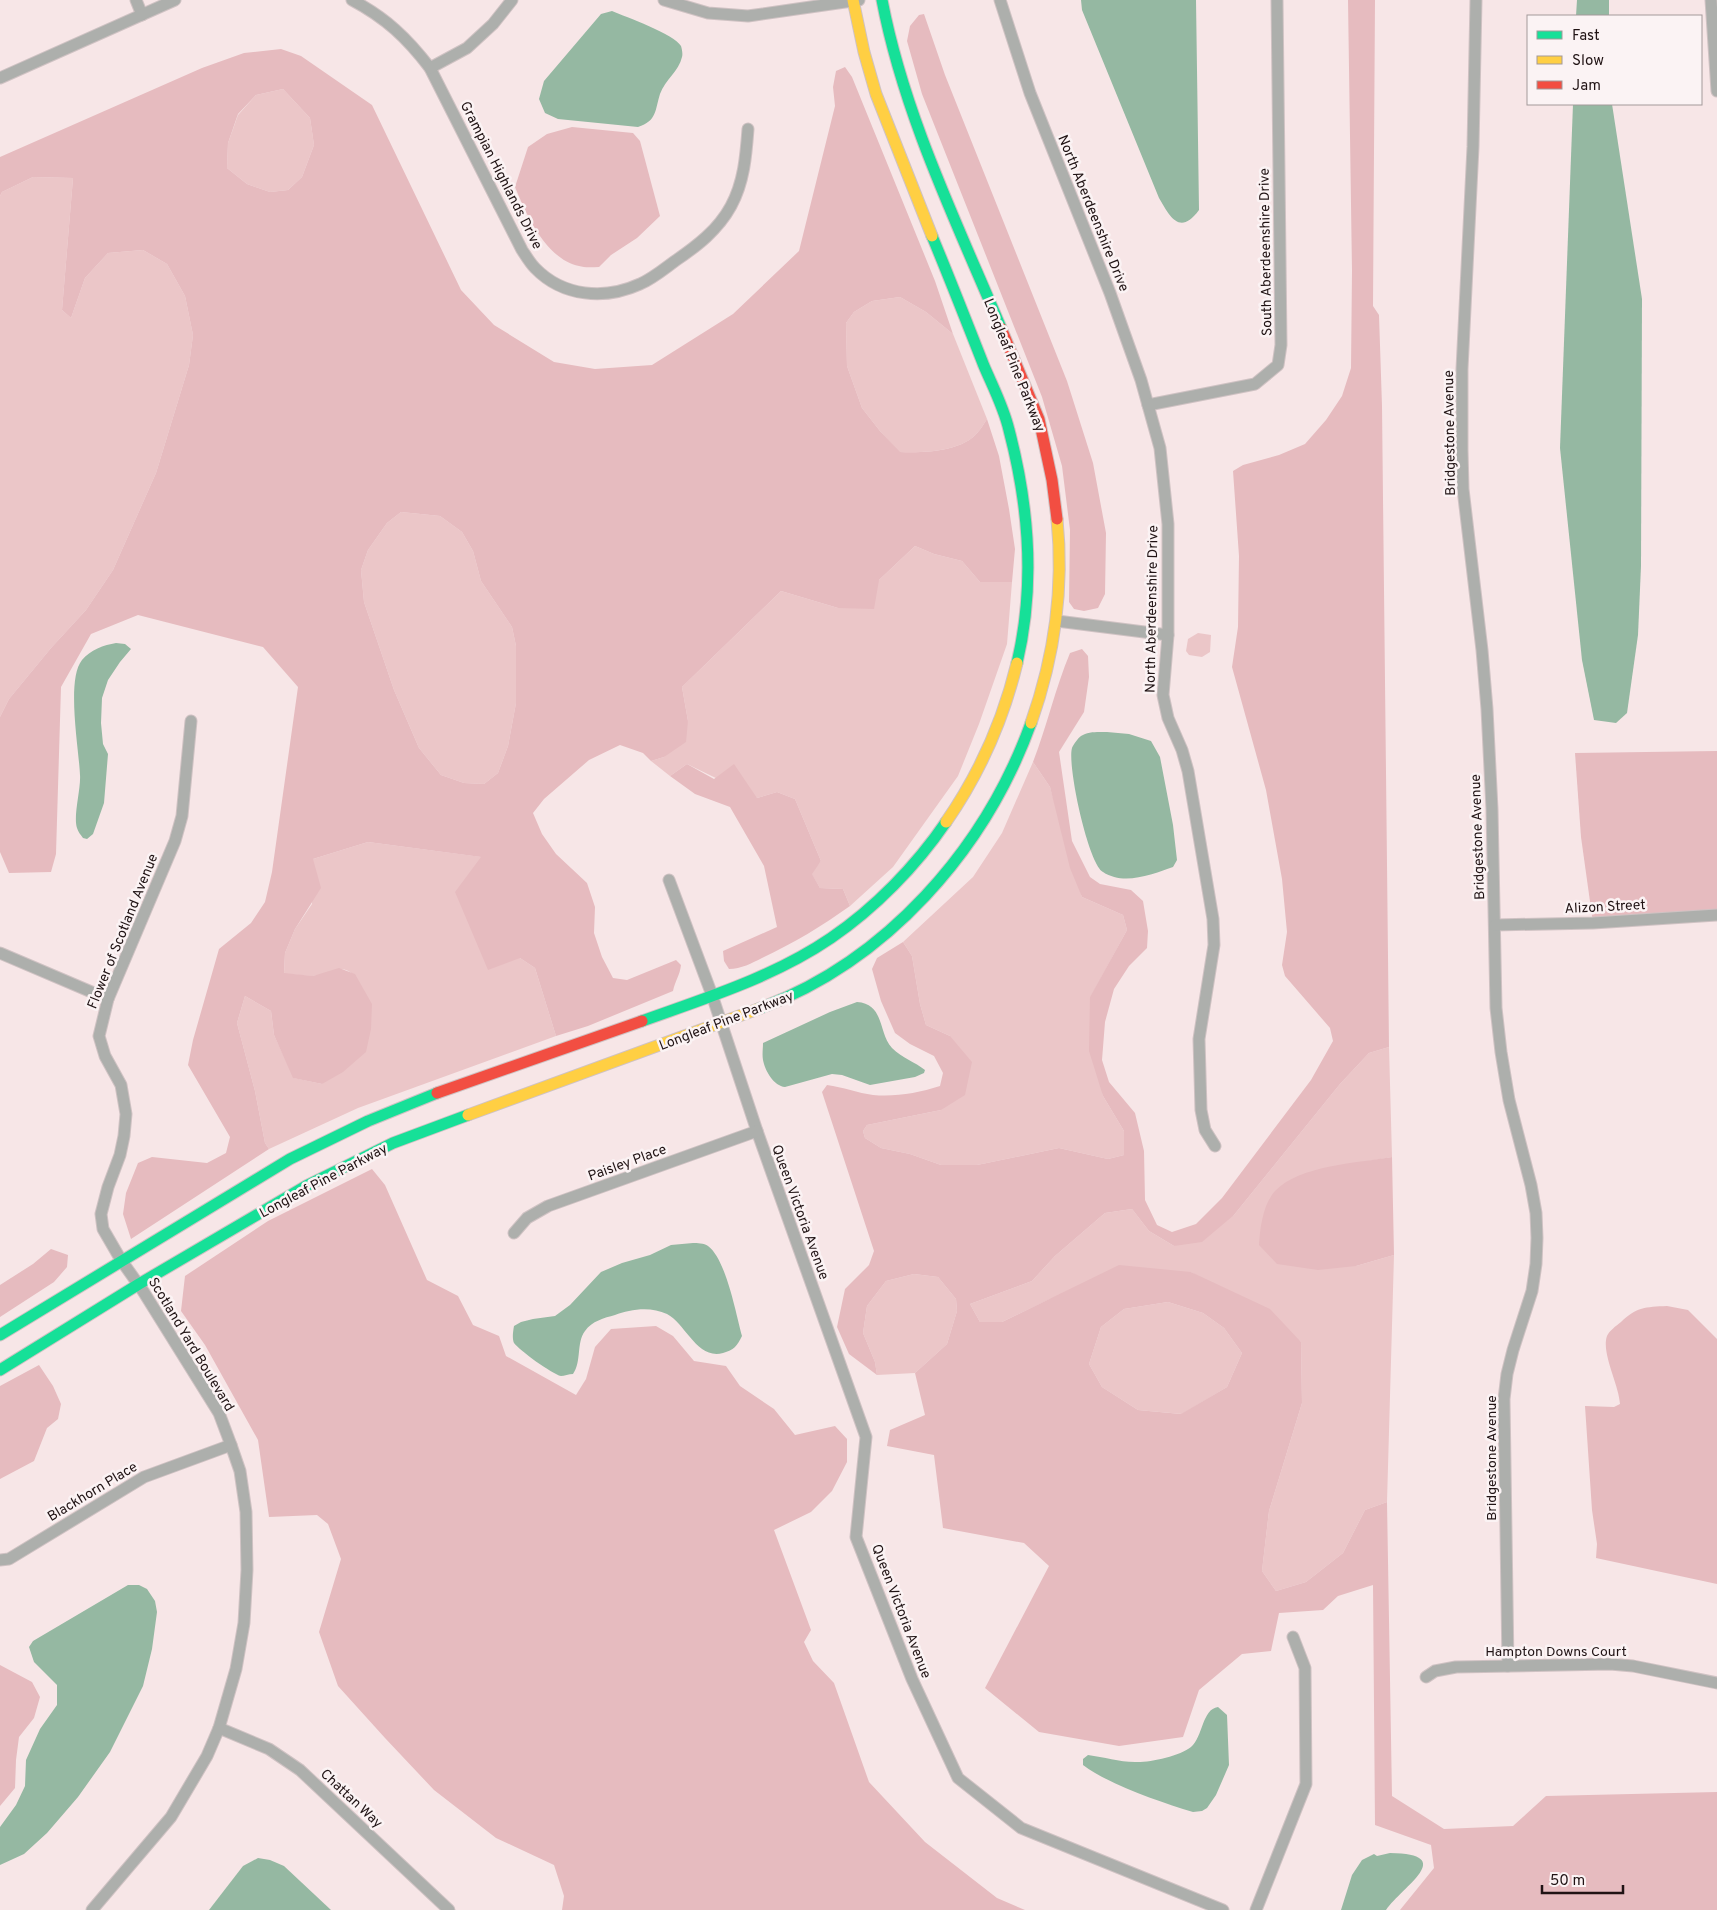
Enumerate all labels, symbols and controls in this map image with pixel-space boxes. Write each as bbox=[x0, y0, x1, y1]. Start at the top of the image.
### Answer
legend bbox=[1527, 15, 1702, 105]
text: Fast bbox=[1572, 27, 1600, 46]
text: Slow bbox=[1572, 52, 1604, 71]
text: Jam bbox=[1572, 77, 1601, 96]
street label: Grampian Highlands Drive bbox=[456, 99, 545, 253]
street label: North Aberdeenshire Drive bbox=[1053, 133, 1132, 294]
street label: South Aberdeenshire Drive bbox=[1257, 168, 1276, 336]
street label: Longleaf Pine Parkway bbox=[979, 296, 1048, 435]
street label: Bridgestone Avenue bbox=[1441, 370, 1460, 496]
street label: North Aberdeenshire Drive bbox=[1143, 525, 1162, 693]
street label: Bridgestone Avenue bbox=[1468, 774, 1489, 900]
street label: Flower of Scotland Avenue bbox=[84, 852, 162, 1012]
street label: Alizon Street bbox=[1564, 897, 1646, 918]
street label: Longleaf Pine Parkway bbox=[657, 988, 796, 1055]
street label: Longleaf Pine Parkway bbox=[257, 1140, 391, 1222]
street label: Paisley Place bbox=[586, 1141, 669, 1185]
street label: Queen Victoria Avenue bbox=[767, 1143, 832, 1282]
street label: Scotland Yard Boulevard bbox=[144, 1275, 237, 1415]
street label: Bridgestone Avenue bbox=[1484, 1395, 1501, 1521]
street label: Blackhorn Place bbox=[45, 1459, 141, 1526]
street label: Queen Victoria Avenue bbox=[867, 1542, 934, 1681]
street label: Hampton Downs Court bbox=[1485, 1644, 1627, 1661]
street label: Chattan Way bbox=[316, 1766, 386, 1832]
scale bar bbox=[1542, 1862, 1623, 1894]
text: 50 m bbox=[1550, 1872, 1585, 1891]

